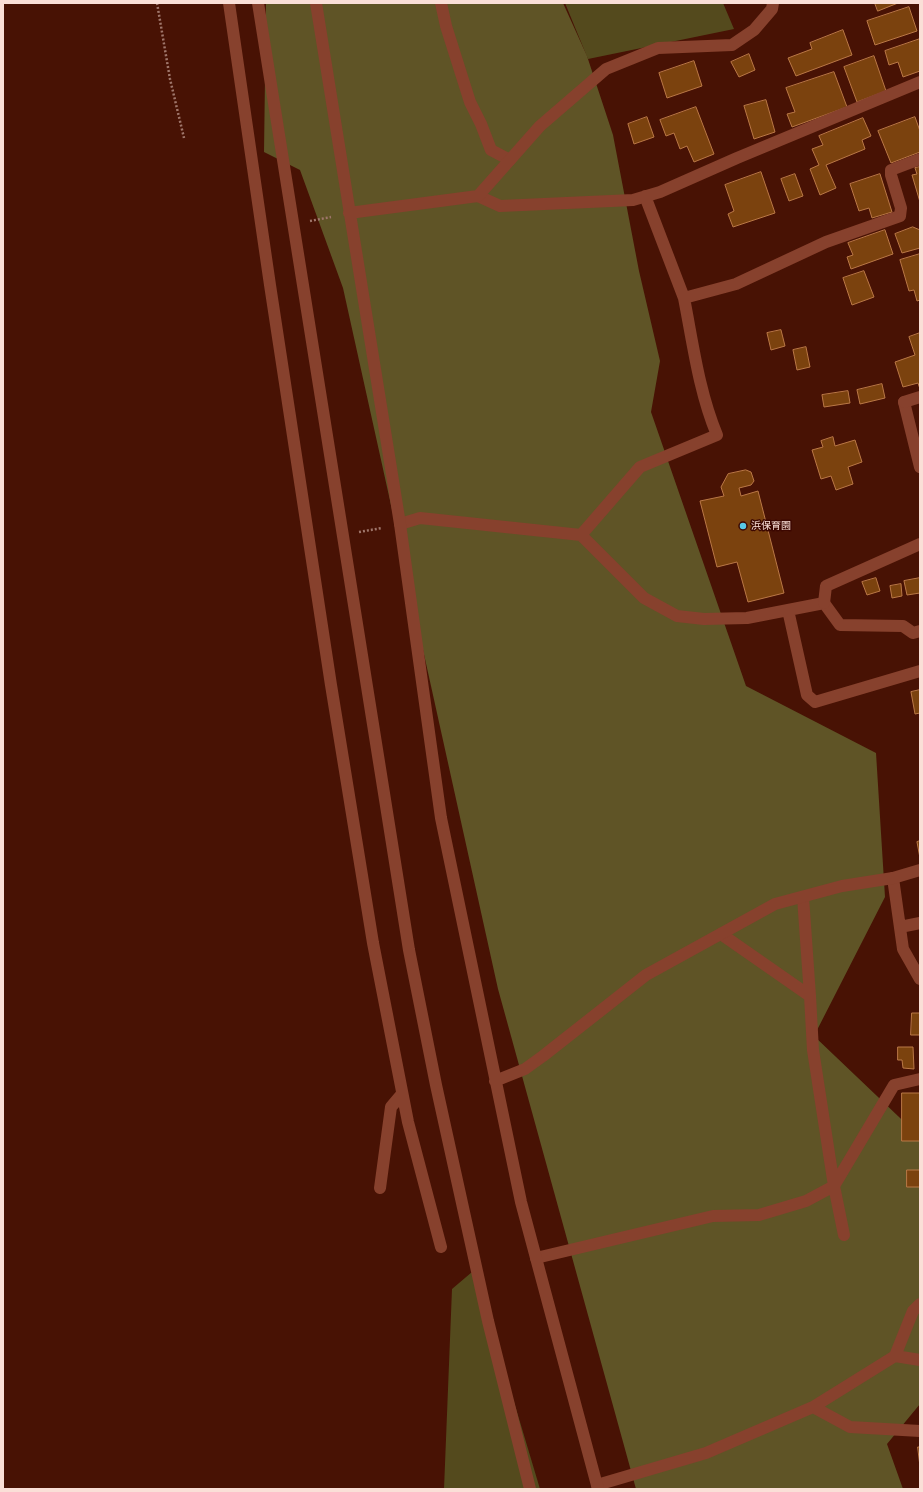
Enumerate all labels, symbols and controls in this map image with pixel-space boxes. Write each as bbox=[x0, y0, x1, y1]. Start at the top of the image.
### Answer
place label: 浜保育園 bbox=[751, 520, 791, 532]
marker: 浜保育園 bbox=[738, 521, 748, 531]

